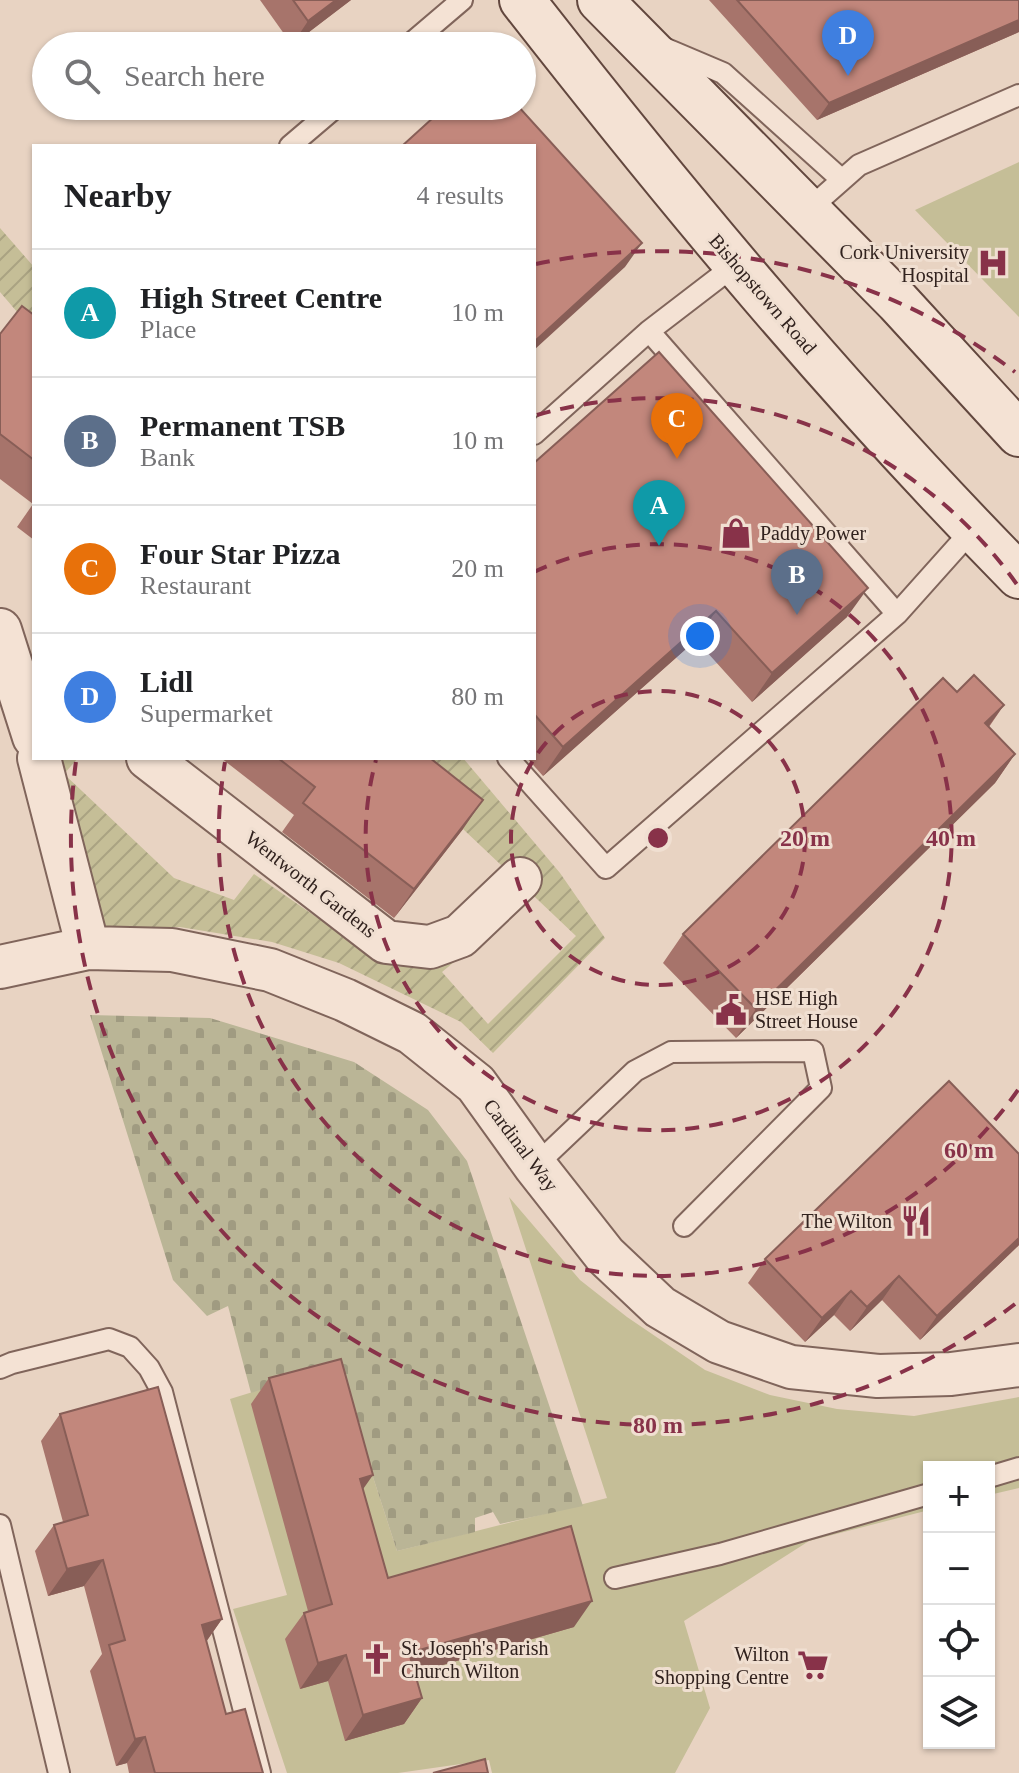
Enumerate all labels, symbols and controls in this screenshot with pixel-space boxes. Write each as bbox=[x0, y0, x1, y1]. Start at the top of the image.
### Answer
pin: D bbox=[822, 10, 874, 76]
search box bbox=[32, 32, 536, 120]
icon: search bbox=[60, 54, 104, 98]
text: Search here bbox=[124, 59, 265, 92]
text: Nearby bbox=[64, 177, 172, 214]
text: 4 results bbox=[417, 181, 504, 210]
street label: Bishopstown Road bbox=[704, 230, 821, 359]
place label: Cork University Hospital bbox=[840, 241, 969, 287]
hospital icon: Cork University Hospital bbox=[976, 246, 1010, 280]
text: High Street Centre bbox=[140, 281, 382, 314]
text: A bbox=[81, 298, 99, 327]
text: 10 m bbox=[451, 298, 504, 327]
text: Place bbox=[140, 315, 196, 344]
pin: C bbox=[651, 393, 703, 459]
text: Permanent TSB bbox=[140, 409, 345, 442]
text: B bbox=[81, 426, 99, 455]
text: 10 m bbox=[451, 426, 504, 455]
text: Bank bbox=[140, 443, 195, 472]
pin: A bbox=[633, 480, 685, 546]
shop icon: Paddy Power bbox=[719, 516, 753, 550]
place label: Paddy Power bbox=[760, 522, 866, 545]
text: Four Star Pizza bbox=[140, 537, 341, 570]
pin: B bbox=[771, 549, 823, 615]
text: C bbox=[81, 554, 99, 583]
text: 20 m bbox=[451, 554, 504, 583]
text: Restaurant bbox=[140, 571, 251, 600]
your location bbox=[680, 616, 720, 656]
text: Lidl bbox=[140, 665, 193, 698]
text: D bbox=[81, 682, 99, 711]
text: 80 m bbox=[451, 682, 504, 711]
text: Supermarket bbox=[140, 699, 273, 728]
centre of rings bbox=[644, 824, 672, 852]
text: 20 m bbox=[780, 825, 830, 851]
text: 40 m bbox=[926, 825, 976, 851]
street label: Wentworth Gardens bbox=[241, 826, 381, 942]
place label: HSE High Street House bbox=[755, 987, 858, 1032]
public building icon: HSE High Street House bbox=[714, 993, 748, 1027]
street label: Cardinal Way bbox=[478, 1095, 563, 1196]
text: 60 m bbox=[944, 1137, 994, 1163]
restaurant icon: The Wilton bbox=[899, 1204, 933, 1238]
place label: The Wilton bbox=[802, 1210, 892, 1232]
text: 80 m bbox=[633, 1412, 683, 1438]
map controls bbox=[923, 1461, 995, 1749]
button: + bbox=[923, 1461, 995, 1533]
button: − bbox=[923, 1533, 995, 1605]
button: locate bbox=[923, 1605, 995, 1677]
place label: St. Joseph's Parish Church Wilton bbox=[401, 1637, 549, 1682]
church icon: St. Joseph's Parish Church Wilton bbox=[360, 1642, 394, 1676]
place label: Wilton Shopping Centre bbox=[654, 1643, 789, 1689]
supermarket icon: Wilton Shopping Centre bbox=[796, 1648, 830, 1682]
button: layers bbox=[923, 1677, 995, 1749]

